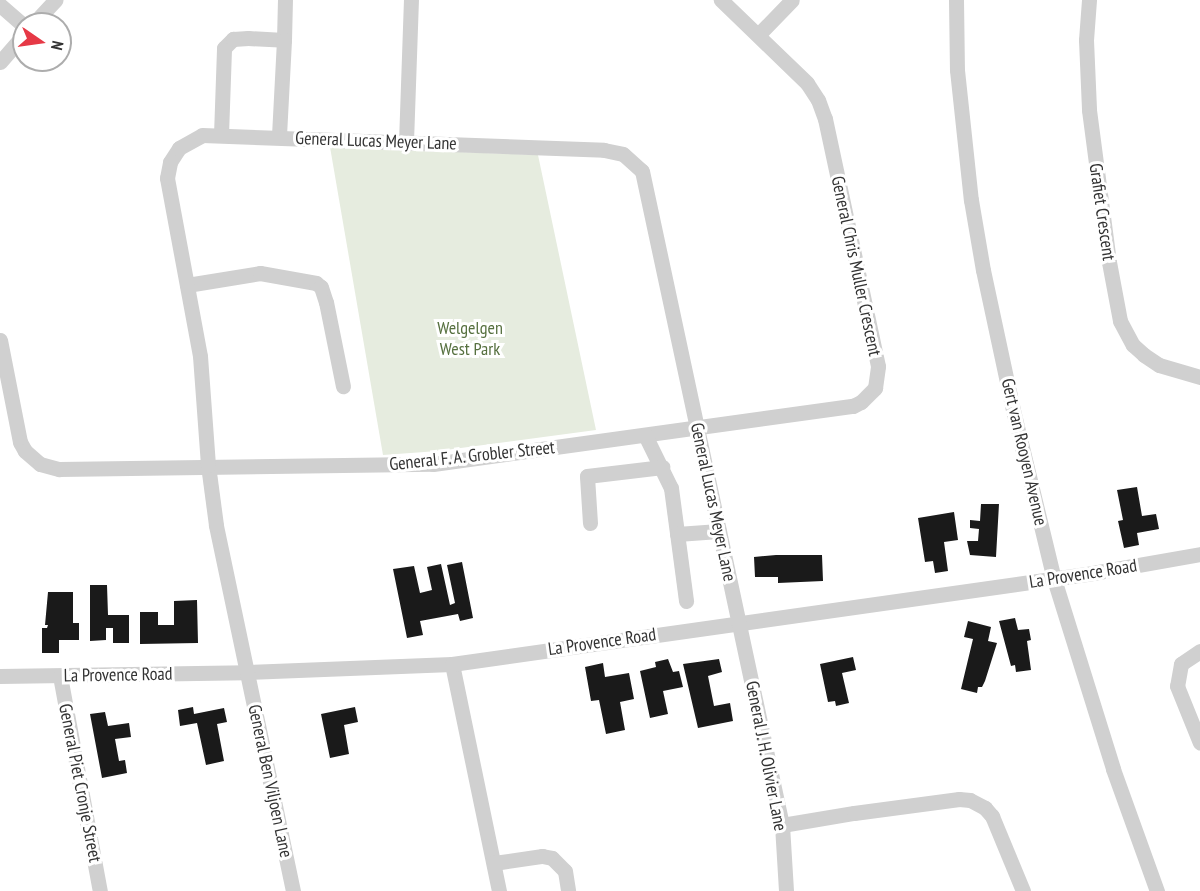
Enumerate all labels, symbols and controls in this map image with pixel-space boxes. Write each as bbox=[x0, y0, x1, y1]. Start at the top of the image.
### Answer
north arrow bbox=[12, 12, 72, 72]
text: N bbox=[47, 39, 68, 52]
street label: General Lucas Meyer Lane bbox=[295, 127, 457, 155]
street label: Grafiet Crescent bbox=[1084, 162, 1120, 262]
street label: General Chris Muller Crescent bbox=[826, 174, 886, 358]
park label: Welgelgen West Park bbox=[437, 318, 503, 360]
street label: Gert van Rooyen Avenue bbox=[996, 376, 1052, 528]
street label: General Lucas Meyer Lane bbox=[686, 421, 740, 583]
street label: General F. A. Grobler Street bbox=[387, 436, 557, 476]
street label: La Provence Road bbox=[1028, 555, 1138, 593]
street label: La Provence Road bbox=[547, 624, 657, 660]
street label: La Provence Road bbox=[63, 663, 173, 687]
street label: General J. H. Olivier Lane bbox=[741, 678, 791, 834]
street label: General Piet Cronje Street bbox=[54, 702, 106, 864]
street label: General Ben Viljoen Lane bbox=[243, 702, 297, 860]

